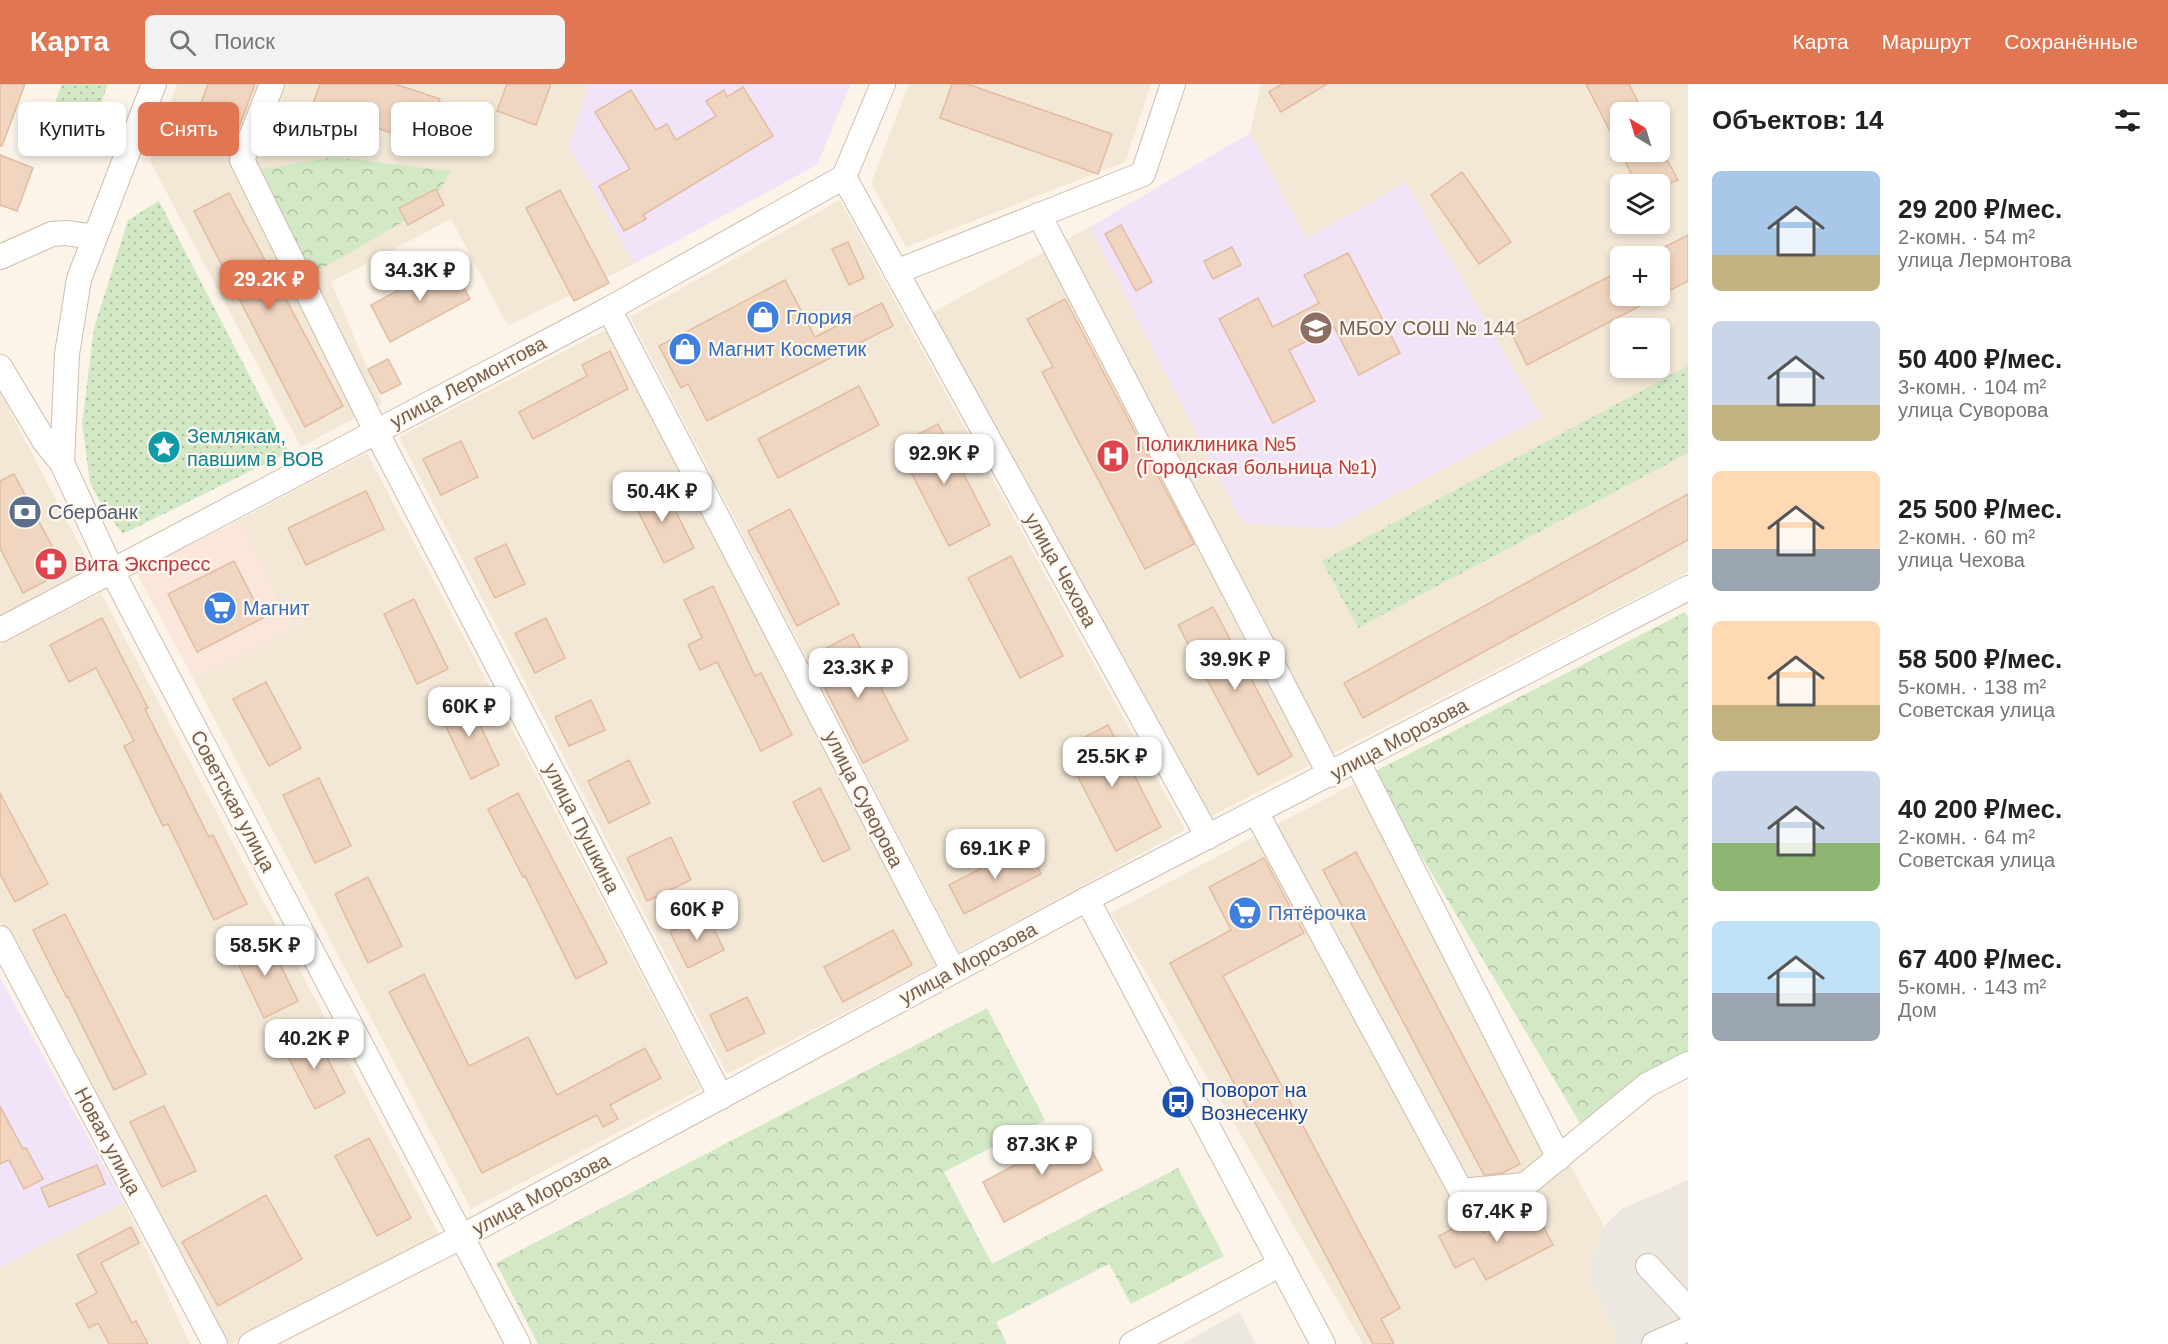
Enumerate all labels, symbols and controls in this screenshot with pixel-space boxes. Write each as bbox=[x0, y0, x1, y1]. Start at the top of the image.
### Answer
search box bbox=[145, 15, 565, 69]
text: Карта bbox=[30, 26, 109, 57]
icon: search bbox=[166, 26, 199, 59]
text: Поиск bbox=[214, 29, 275, 54]
text: Карта bbox=[1793, 30, 1849, 53]
text: Маршрут bbox=[1882, 30, 1971, 53]
text: Сохранённые bbox=[2004, 30, 2138, 53]
chip: Купить bbox=[18, 102, 126, 156]
chip: Снять bbox=[138, 102, 239, 156]
chip: Фильтры bbox=[251, 102, 379, 156]
chip: Новое bbox=[391, 102, 494, 156]
north arrow bbox=[1610, 102, 1670, 162]
map controls bbox=[1610, 102, 1670, 378]
icon: filters bbox=[2111, 104, 2144, 137]
text: Объектов: 14 bbox=[1712, 105, 1883, 135]
button: layers bbox=[1610, 174, 1670, 234]
text: 29 200 ₽/мес. bbox=[1898, 194, 2062, 224]
icon: home bbox=[1760, 195, 1832, 267]
text: 2-комн. · 54 m² bbox=[1898, 226, 2035, 248]
button: + bbox=[1610, 246, 1670, 306]
text: улица Лермонтова bbox=[1898, 249, 2071, 271]
pin: 34.3K ₽ bbox=[365, 251, 475, 302]
text: 34.3K ₽ bbox=[385, 259, 455, 281]
pin: 29.2K ₽ bbox=[214, 260, 324, 311]
text: 29.2K ₽ bbox=[234, 268, 304, 290]
shop icon: Глория bbox=[745, 299, 781, 335]
place label: Глория bbox=[786, 306, 852, 328]
school or university icon: МБОУ СОШ № 144 bbox=[1298, 310, 1334, 346]
place label: МБОУ СОШ № 144 bbox=[1339, 317, 1516, 339]
button: − bbox=[1610, 318, 1670, 378]
street label: улица Лермонтова bbox=[386, 331, 550, 432]
shop icon: Магнит Косметик bbox=[667, 331, 703, 367]
place label: Магнит Косметик bbox=[708, 338, 867, 360]
text: 50 400 ₽/мес. bbox=[1898, 344, 2062, 374]
icon: home bbox=[1760, 345, 1832, 417]
text: 3-комн. · 104 m² bbox=[1898, 376, 2046, 398]
text: улица Суворова bbox=[1898, 399, 2048, 421]
place label: Землякам, павшим в ВОВ bbox=[187, 425, 324, 470]
place icon: Землякам, павшим в ВОВ bbox=[146, 429, 182, 465]
place label: Поликлиника №5 (Городская больница №1) bbox=[1136, 433, 1377, 478]
pin: 92.9K ₽ bbox=[889, 434, 999, 485]
hospital icon: Поликлиника №5 (Городская больница №1) bbox=[1095, 438, 1131, 474]
text: 92.9K ₽ bbox=[909, 442, 979, 464]
pin: 50.4K ₽ bbox=[607, 472, 717, 523]
text: 50.4K ₽ bbox=[627, 480, 697, 502]
bank icon: Сбербанк bbox=[7, 494, 43, 530]
text: 25 500 ₽/мес. bbox=[1898, 494, 2062, 524]
icon: home bbox=[1760, 495, 1832, 567]
place label: Сбербанк bbox=[48, 501, 138, 523]
street label: улица Чехова bbox=[1021, 509, 1102, 632]
text: 2-комн. · 60 m² bbox=[1898, 526, 2035, 548]
pharmacy icon: Вита Экспресс bbox=[33, 546, 69, 582]
text: улица Чехова bbox=[1898, 549, 2025, 571]
place label: Вита Экспресс bbox=[74, 553, 211, 575]
supermarket icon: Магнит bbox=[202, 590, 238, 626]
place label: Магнит bbox=[243, 597, 310, 619]
pin: 39.9K ₽ bbox=[1180, 640, 1290, 691]
text: 58 500 ₽/мес. bbox=[1898, 644, 2062, 674]
icon: home bbox=[1760, 645, 1832, 717]
pin: 23.3K ₽ bbox=[803, 648, 913, 699]
text: 39.9K ₽ bbox=[1200, 648, 1270, 670]
text: 23.3K ₽ bbox=[823, 656, 893, 678]
text: 5-комн. · 138 m² bbox=[1898, 676, 2046, 698]
pin: 60K ₽ bbox=[427, 687, 511, 738]
street label: улица Морозова bbox=[1327, 693, 1472, 784]
text: 60K ₽ bbox=[442, 695, 496, 717]
text: Советская улица bbox=[1898, 699, 2055, 721]
street label: Советская улица bbox=[186, 727, 280, 876]
street label: улица Суворова bbox=[820, 727, 908, 872]
pin: 25.5K ₽ bbox=[1057, 737, 1167, 788]
text: 25.5K ₽ bbox=[1077, 745, 1147, 767]
street label: улица Пушкина bbox=[540, 759, 625, 898]
text: 40 200 ₽/мес. bbox=[1898, 794, 2062, 824]
icon: home bbox=[1760, 795, 1832, 867]
text: 2-комн. · 64 m² bbox=[1898, 826, 2035, 848]
pin: 69.1K ₽ bbox=[940, 829, 1050, 880]
text: 69.1K ₽ bbox=[960, 837, 1030, 859]
text: Советская улица bbox=[1898, 849, 2055, 871]
pin: 60K ₽ bbox=[655, 890, 739, 941]
supermarket icon: Пятёрочка bbox=[1227, 895, 1263, 931]
text: 60K ₽ bbox=[670, 898, 724, 920]
place label: Пятёрочка bbox=[1268, 902, 1367, 924]
street label: улица Морозова bbox=[896, 917, 1041, 1008]
pin: 58.5K ₽ bbox=[210, 926, 320, 977]
text: 58.5K ₽ bbox=[230, 934, 300, 956]
text: 67 400 ₽/мес. bbox=[1898, 944, 2062, 974]
icon: home bbox=[1760, 945, 1832, 1017]
text: 5-комн. · 143 m² bbox=[1898, 976, 2046, 998]
text: Дом bbox=[1898, 999, 1937, 1021]
pin: 40.2K ₽ bbox=[259, 1019, 369, 1070]
text: 40.2K ₽ bbox=[279, 1027, 349, 1049]
place label: Поворот на Вознесенку bbox=[1201, 1079, 1308, 1124]
street label: Новая улица bbox=[70, 1084, 146, 1199]
bus stop icon: Поворот на Вознесенку bbox=[1160, 1084, 1196, 1120]
pin: 87.3K ₽ bbox=[987, 1125, 1097, 1176]
text: 87.3K ₽ bbox=[1007, 1133, 1077, 1155]
street label: улица Морозова bbox=[469, 1148, 614, 1239]
pin: 67.4K ₽ bbox=[1442, 1192, 1552, 1243]
text: 67.4K ₽ bbox=[1462, 1200, 1532, 1222]

